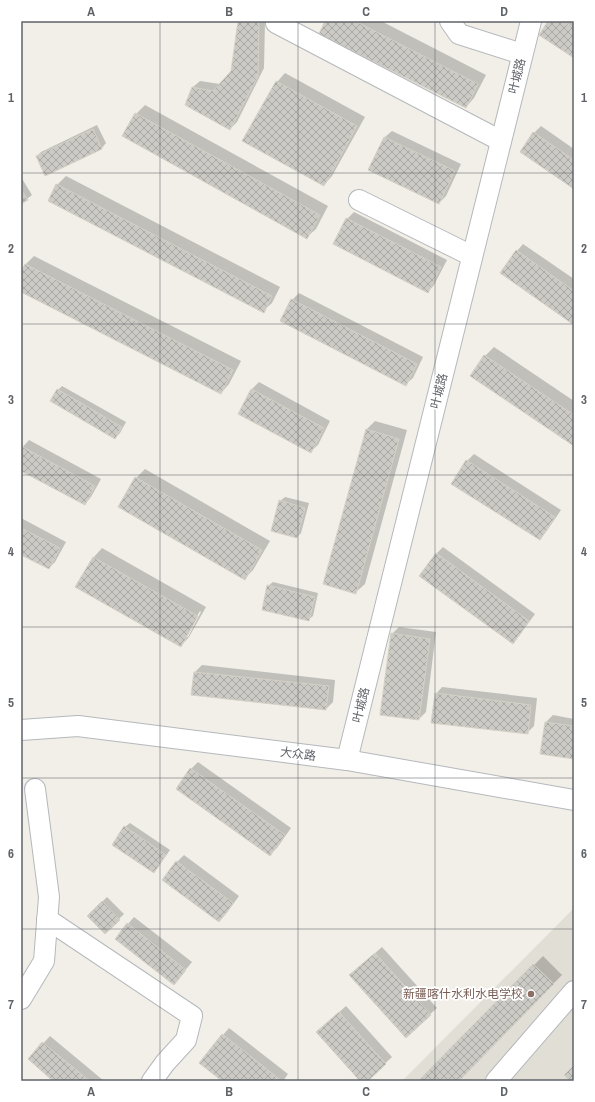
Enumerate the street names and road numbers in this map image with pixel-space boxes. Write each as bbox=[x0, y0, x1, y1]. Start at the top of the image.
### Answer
street label: 叶城路 bbox=[505, 57, 529, 95]
street label: 叶城路 bbox=[427, 372, 451, 410]
street label: 叶城路 bbox=[349, 686, 373, 724]
street label: 大众路 bbox=[279, 744, 317, 764]

